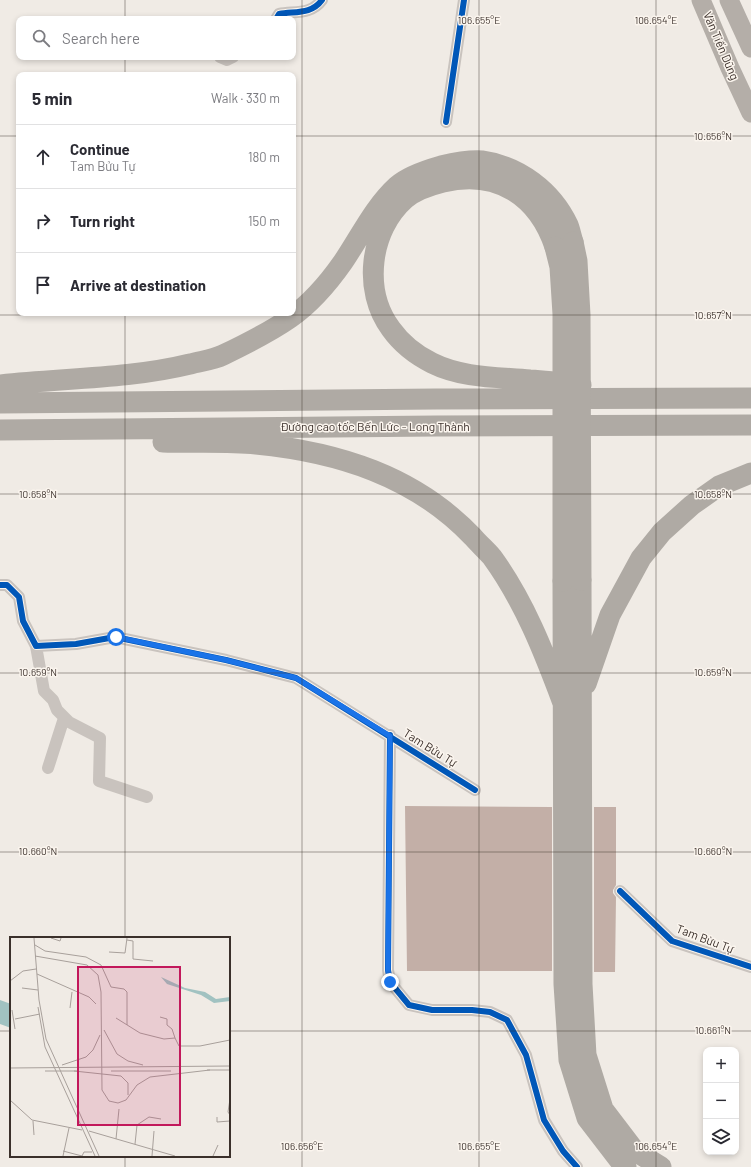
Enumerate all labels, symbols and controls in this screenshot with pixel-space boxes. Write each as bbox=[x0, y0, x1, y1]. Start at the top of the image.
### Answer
street label: Văn Tiến Dũng bbox=[701, 9, 743, 82]
text: 106.655°E bbox=[458, 14, 500, 26]
text: 106.654°E bbox=[635, 14, 677, 26]
search box bbox=[16, 16, 296, 60]
icon: search bbox=[30, 27, 52, 49]
text: Search here bbox=[62, 29, 140, 47]
text: 5 min bbox=[32, 88, 72, 108]
text: Walk · 330 m bbox=[211, 90, 280, 106]
text: 10.656°N bbox=[694, 130, 732, 142]
text: Continue bbox=[70, 140, 130, 158]
icon: ahead bbox=[32, 146, 54, 168]
text: 180 m bbox=[248, 149, 280, 165]
text: Tam Bửu Tự bbox=[70, 158, 136, 174]
icon: right bbox=[32, 210, 54, 232]
text: Turn right bbox=[70, 212, 135, 230]
text: 150 m bbox=[248, 213, 280, 229]
icon: arrive bbox=[32, 274, 54, 296]
text: Arrive at destination bbox=[70, 276, 206, 294]
text: 10.657°N bbox=[694, 309, 732, 321]
street label: Đường cao tốc Bến Lức - Long Thành bbox=[280, 419, 470, 433]
text: 10.658°N bbox=[19, 488, 57, 500]
text: 10.658°N bbox=[694, 488, 732, 500]
route start bbox=[107, 628, 125, 646]
text: 10.659°N bbox=[19, 666, 57, 678]
text: 10.659°N bbox=[694, 666, 732, 678]
street label: Tam Bửu Tự bbox=[401, 725, 460, 769]
text: 10.660°N bbox=[19, 845, 57, 857]
text: 10.660°N bbox=[694, 845, 732, 857]
street label: Tam Bừu Tự bbox=[675, 921, 737, 956]
inset map bbox=[10, 937, 230, 1157]
route end bbox=[381, 973, 399, 991]
text: 10.661°N bbox=[695, 1024, 731, 1036]
map controls bbox=[703, 1047, 739, 1155]
button: + bbox=[703, 1047, 739, 1083]
button: − bbox=[703, 1083, 739, 1119]
button: layers bbox=[703, 1119, 739, 1155]
text: 106.656°E bbox=[281, 1140, 323, 1152]
text: 106.655°E bbox=[458, 1140, 500, 1152]
text: 106.654°E bbox=[635, 1140, 677, 1152]

